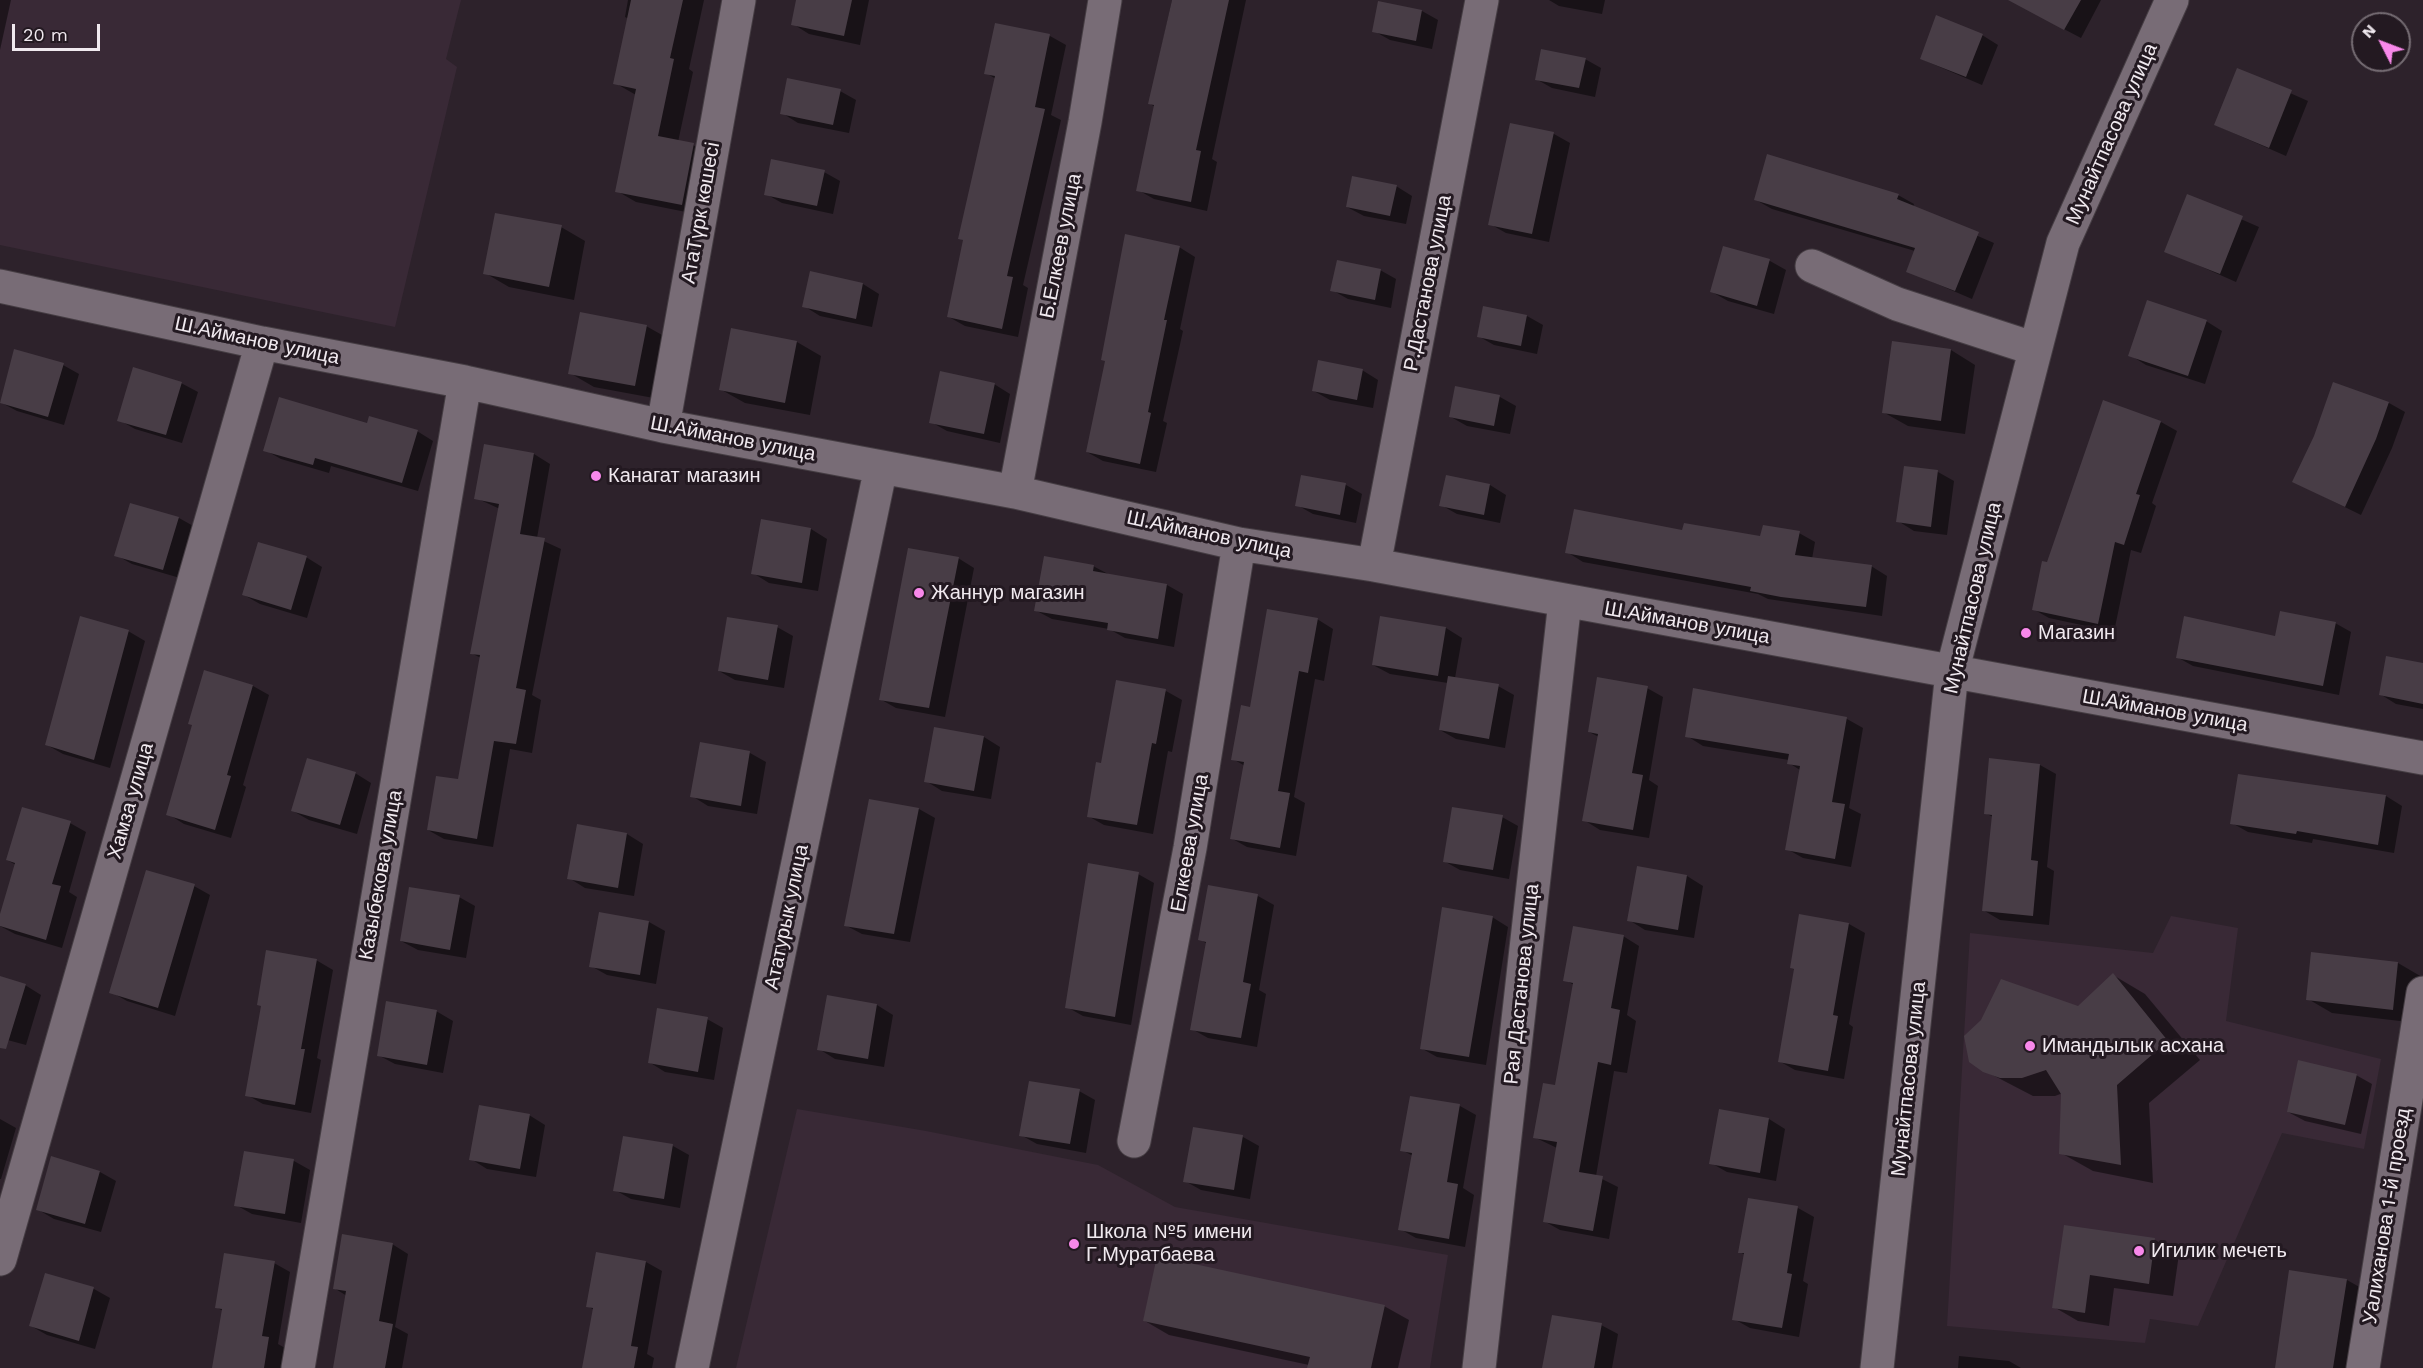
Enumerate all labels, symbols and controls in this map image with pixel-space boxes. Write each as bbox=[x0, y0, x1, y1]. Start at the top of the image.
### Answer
scale bar bbox=[15, 12, 104, 50]
north arrow bbox=[2351, 12, 2411, 72]
text: N bbox=[2358, 20, 2380, 42]
text: 20 m bbox=[23, 24, 68, 45]
street label: Мунайтпасова улица bbox=[2061, 40, 2163, 228]
street label: АтаТүрк көшесі bbox=[677, 140, 725, 286]
street label: Б.Елкеев улица bbox=[1035, 172, 1087, 320]
street label: Р.Дастанова улица bbox=[1399, 193, 1457, 373]
street label: Ш.Айманов улица bbox=[173, 312, 341, 370]
street label: Ш.Айманов улица bbox=[648, 411, 818, 467]
place label: Канагат магазин bbox=[608, 464, 760, 488]
marker: Канагат магазин bbox=[589, 469, 603, 483]
street label: Мунайтпасова улица bbox=[1939, 500, 2007, 696]
street label: Ш.Айманов улица bbox=[1125, 506, 1293, 564]
place label: Жаннур магазин bbox=[931, 581, 1085, 605]
marker: Жаннур магазин bbox=[912, 586, 926, 600]
street label: Ш.Айманов улица bbox=[1602, 597, 1772, 649]
place label: Магазин bbox=[2038, 621, 2115, 645]
marker: Магазин bbox=[2019, 626, 2033, 640]
street label: Ш.Айманов улица bbox=[2080, 685, 2250, 737]
street label: Хамза улица bbox=[103, 740, 159, 862]
street label: Елкеева улица bbox=[1166, 772, 1214, 914]
street label: Казыбекова улица bbox=[354, 788, 408, 962]
street label: Ататурык улица bbox=[760, 842, 814, 992]
street label: Рая Дастанова улица bbox=[1500, 882, 1544, 1086]
street label: Мунайтпасова улица bbox=[1887, 980, 1931, 1178]
place label: Имандылык асхана bbox=[2042, 1034, 2224, 1058]
marker: Имандылык асхана bbox=[2023, 1039, 2037, 1053]
street label: Уалиханова 1-й проезд bbox=[2358, 1106, 2416, 1326]
place label: Школа №5 имени Г.Муратбаева bbox=[1086, 1220, 1252, 1267]
marker: Школа №5 имени Г.Муратбаева bbox=[1067, 1237, 1081, 1251]
place label: Игилик мечеть bbox=[2151, 1239, 2287, 1263]
marker: Игилик мечеть bbox=[2132, 1244, 2146, 1258]

